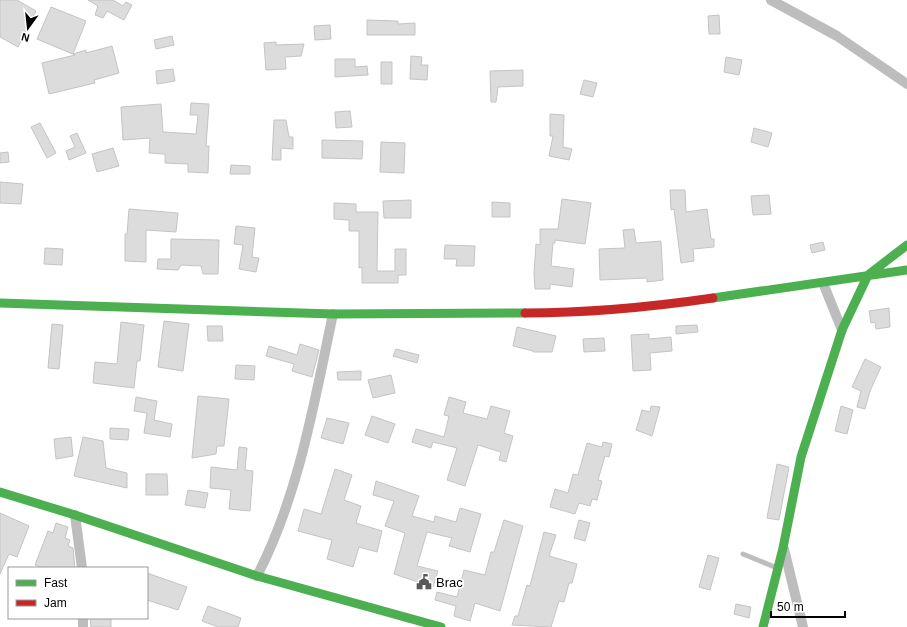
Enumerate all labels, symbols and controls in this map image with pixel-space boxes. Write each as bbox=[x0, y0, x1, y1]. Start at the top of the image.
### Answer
north arrow bbox=[8, 8, 48, 48]
text: N bbox=[20, 31, 31, 44]
legend bbox=[8, 567, 148, 619]
public building icon: Brac bbox=[415, 573, 433, 591]
place label: Brac bbox=[436, 575, 463, 590]
text: Fast bbox=[44, 576, 68, 590]
scale bar bbox=[771, 593, 845, 619]
text: Jam bbox=[44, 596, 67, 610]
text: 50 m bbox=[777, 600, 804, 614]

